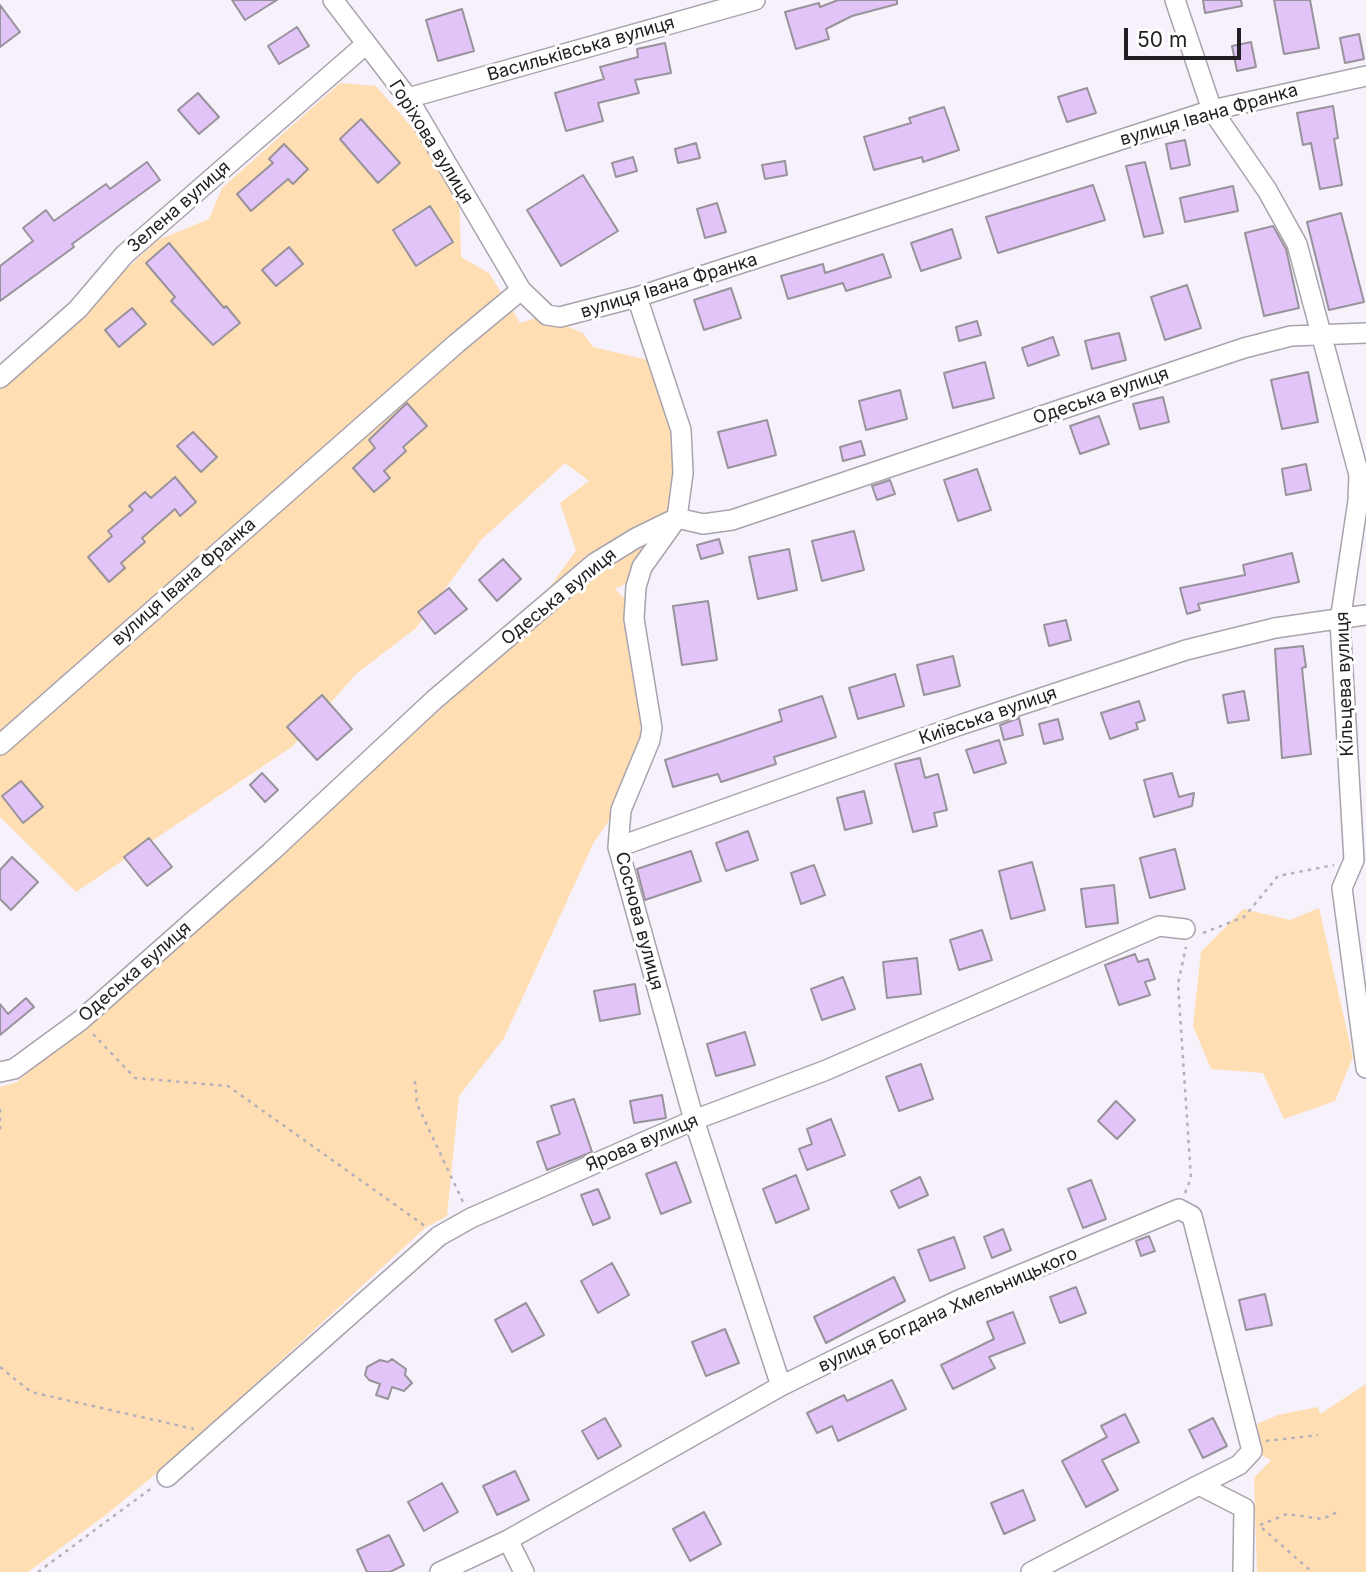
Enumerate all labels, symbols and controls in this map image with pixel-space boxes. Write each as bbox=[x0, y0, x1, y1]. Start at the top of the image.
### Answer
street label: Васильківська вулиця bbox=[485, 12, 677, 86]
scale bar bbox=[1128, 14, 1245, 58]
text: 50 m bbox=[1137, 27, 1187, 52]
street label: Горіхова вулиця bbox=[384, 76, 478, 208]
street label: вулиця Івана Франка bbox=[1118, 79, 1300, 151]
street label: Зелена вулиця bbox=[123, 156, 235, 258]
street label: вулиця Івана Франка bbox=[578, 249, 760, 323]
street label: Одеська вулиця bbox=[1030, 363, 1172, 429]
street label: вулиця Івана Франка bbox=[108, 514, 260, 650]
street label: Одеська вулиця bbox=[497, 544, 621, 650]
street label: Кільцева вулиця bbox=[1332, 611, 1358, 757]
street label: Київська вулиця bbox=[916, 682, 1060, 750]
street label: Соснова вулиця bbox=[610, 850, 668, 992]
street label: Одеська вулиця bbox=[74, 917, 196, 1027]
street label: Ярова вулиця bbox=[583, 1110, 701, 1176]
street label: вулиця Богдана Хмельницького bbox=[815, 1243, 1081, 1377]

